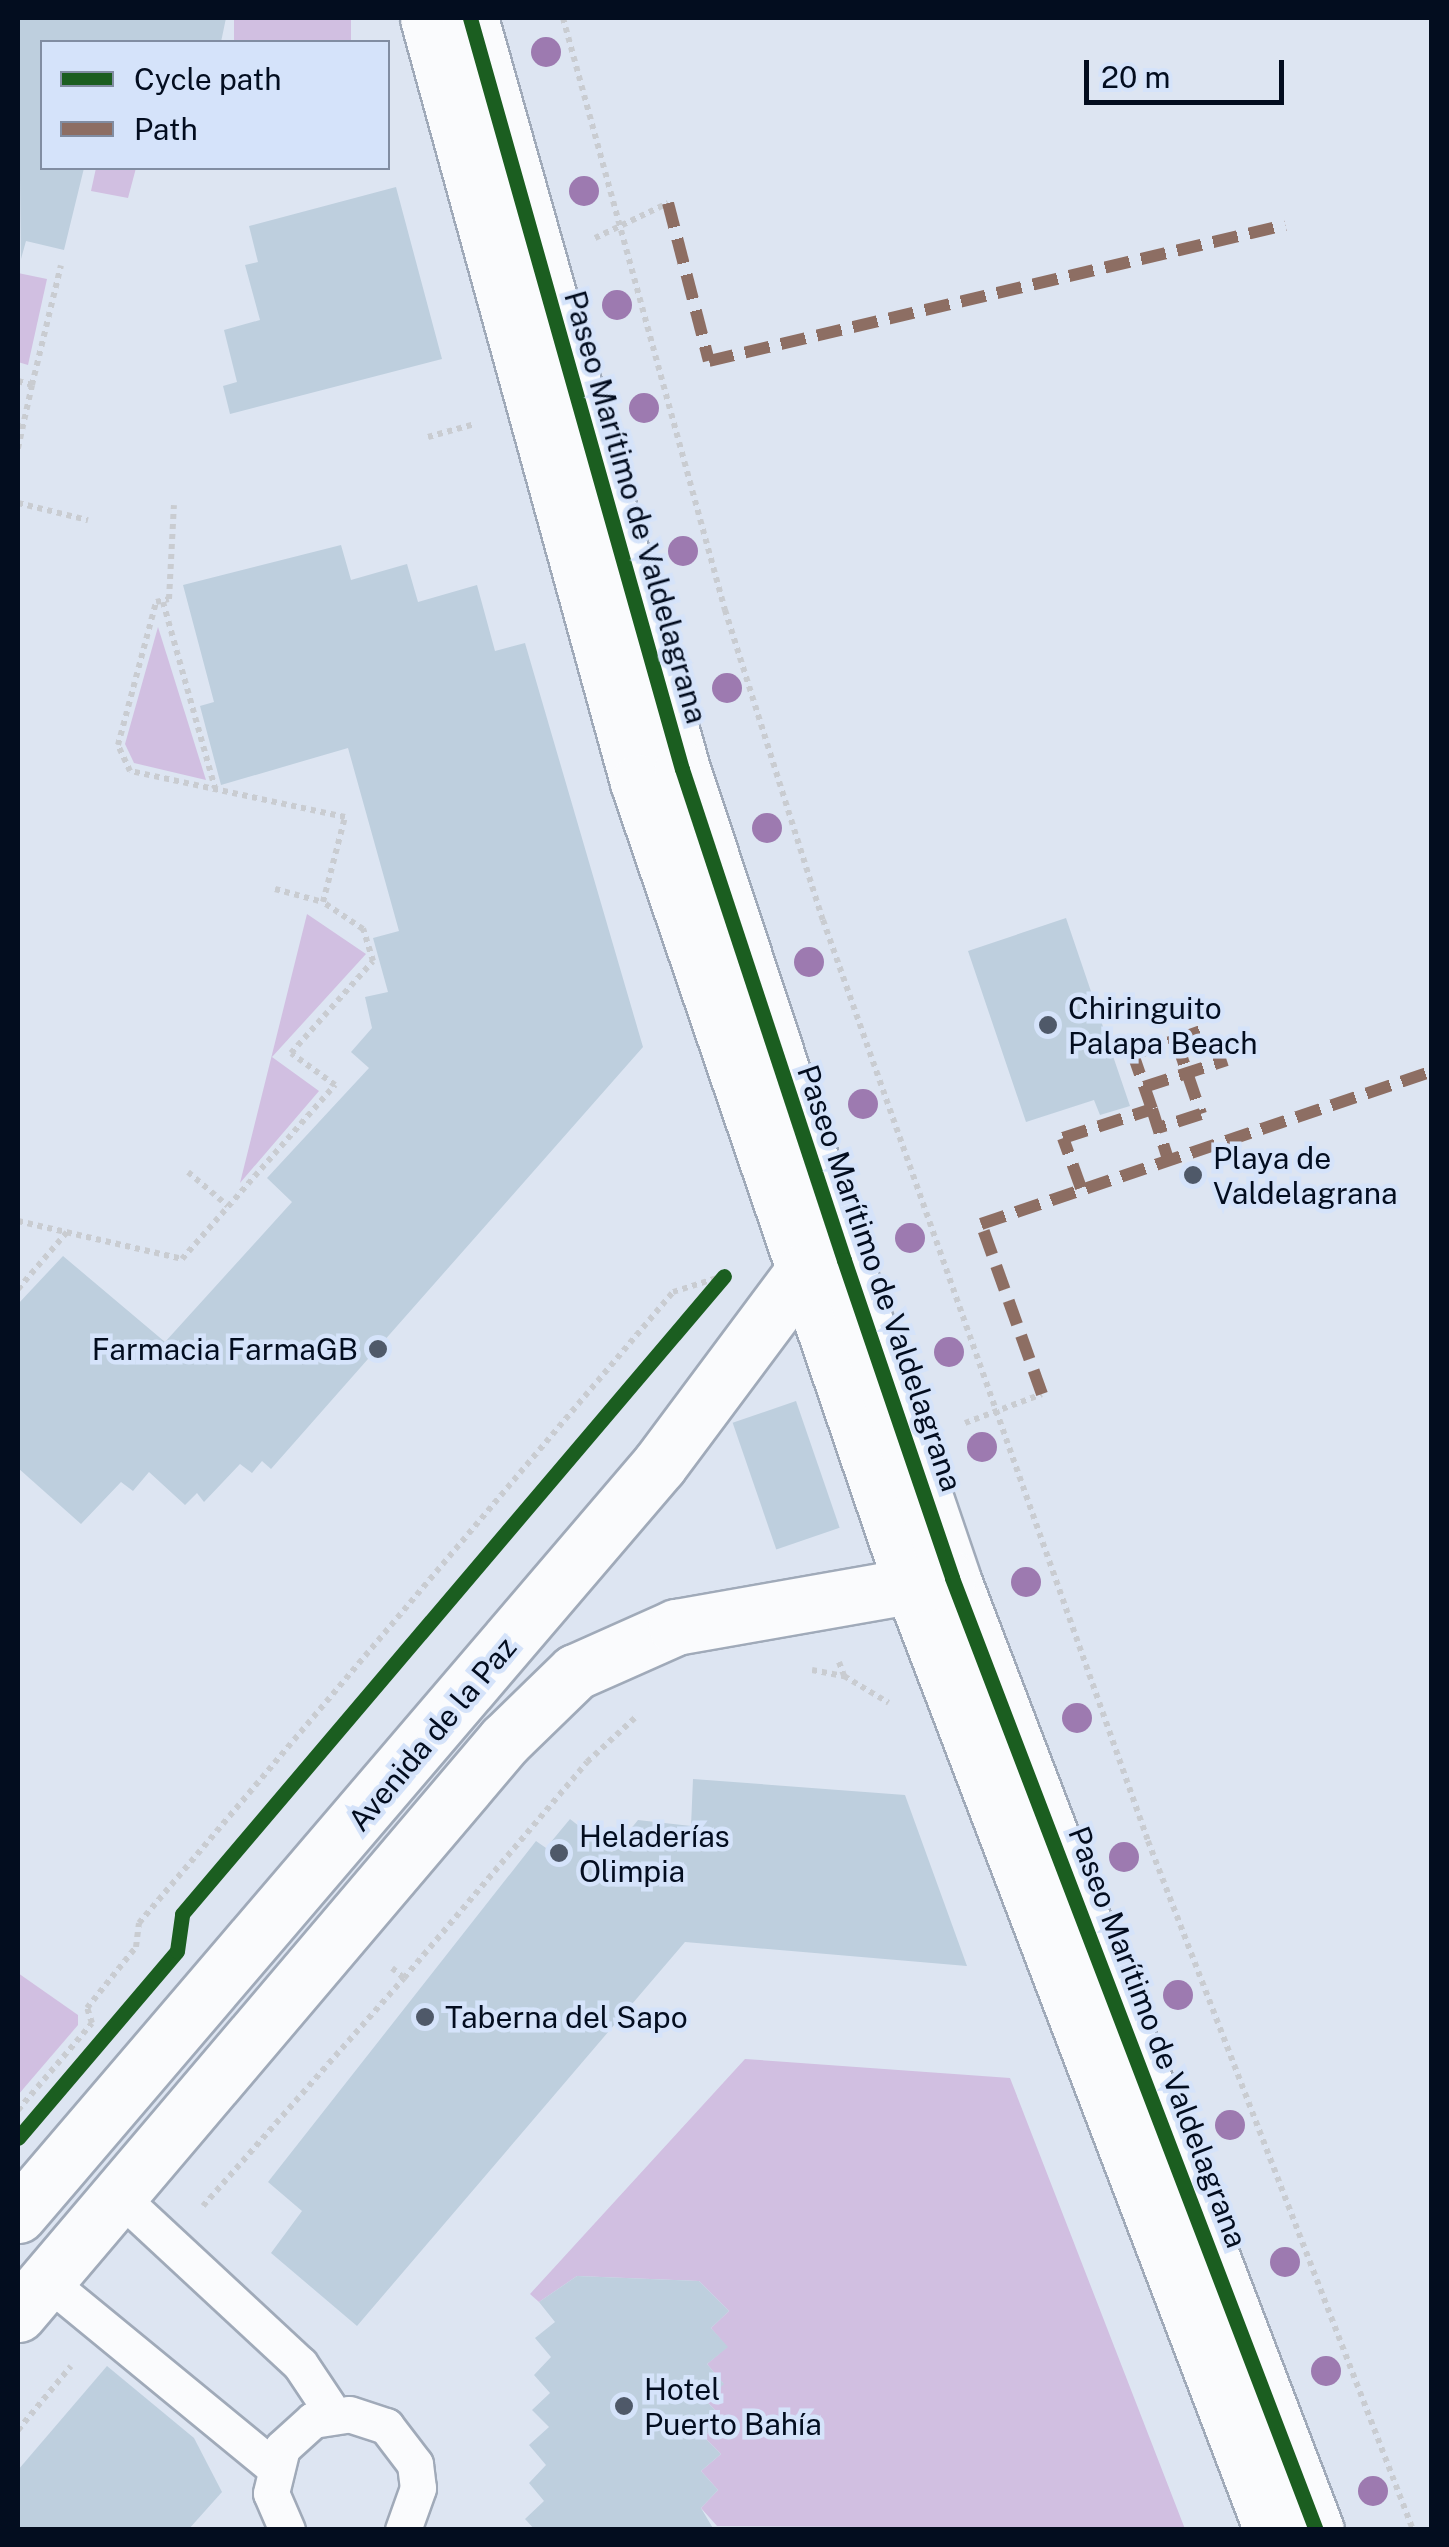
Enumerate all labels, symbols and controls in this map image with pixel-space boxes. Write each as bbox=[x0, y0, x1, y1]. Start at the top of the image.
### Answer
legend bbox=[40, 40, 390, 170]
scale bar bbox=[1089, 40, 1289, 102]
text: 20 m bbox=[1101, 59, 1170, 95]
text: Cycle path bbox=[134, 61, 282, 97]
text: Path bbox=[134, 111, 198, 147]
street label: Paseo Marítimo de Valdelagrana bbox=[557, 286, 715, 728]
place label: Chiringuito Palapa Beach bbox=[1068, 990, 1257, 1060]
marker: Chiringuito Palapa Beach bbox=[1037, 1014, 1059, 1036]
street label: Paseo Marítimo de Valdelagrana bbox=[790, 1059, 970, 1497]
place label: Playa de Valdelagrana bbox=[1213, 1140, 1398, 1210]
marker: Playa de Valdelagrana bbox=[1182, 1164, 1204, 1186]
place label: Farmacia FarmaGB bbox=[92, 1331, 358, 1367]
marker: Farmacia FarmaGB bbox=[367, 1338, 389, 1360]
street label: Avenida de la Paz bbox=[340, 1630, 524, 1838]
place label: Heladerías Olimpia bbox=[579, 1818, 730, 1888]
street label: Paseo Marítimo de Valdelagrana bbox=[1061, 1821, 1255, 2253]
marker: Heladerías Olimpia bbox=[548, 1842, 570, 1864]
place label: Taberna del Sapo bbox=[445, 1999, 688, 2035]
marker: Taberna del Sapo bbox=[414, 2006, 436, 2028]
place label: Hotel Puerto Bahía bbox=[644, 2371, 822, 2442]
marker: Hotel Puerto Bahía bbox=[613, 2395, 635, 2417]

